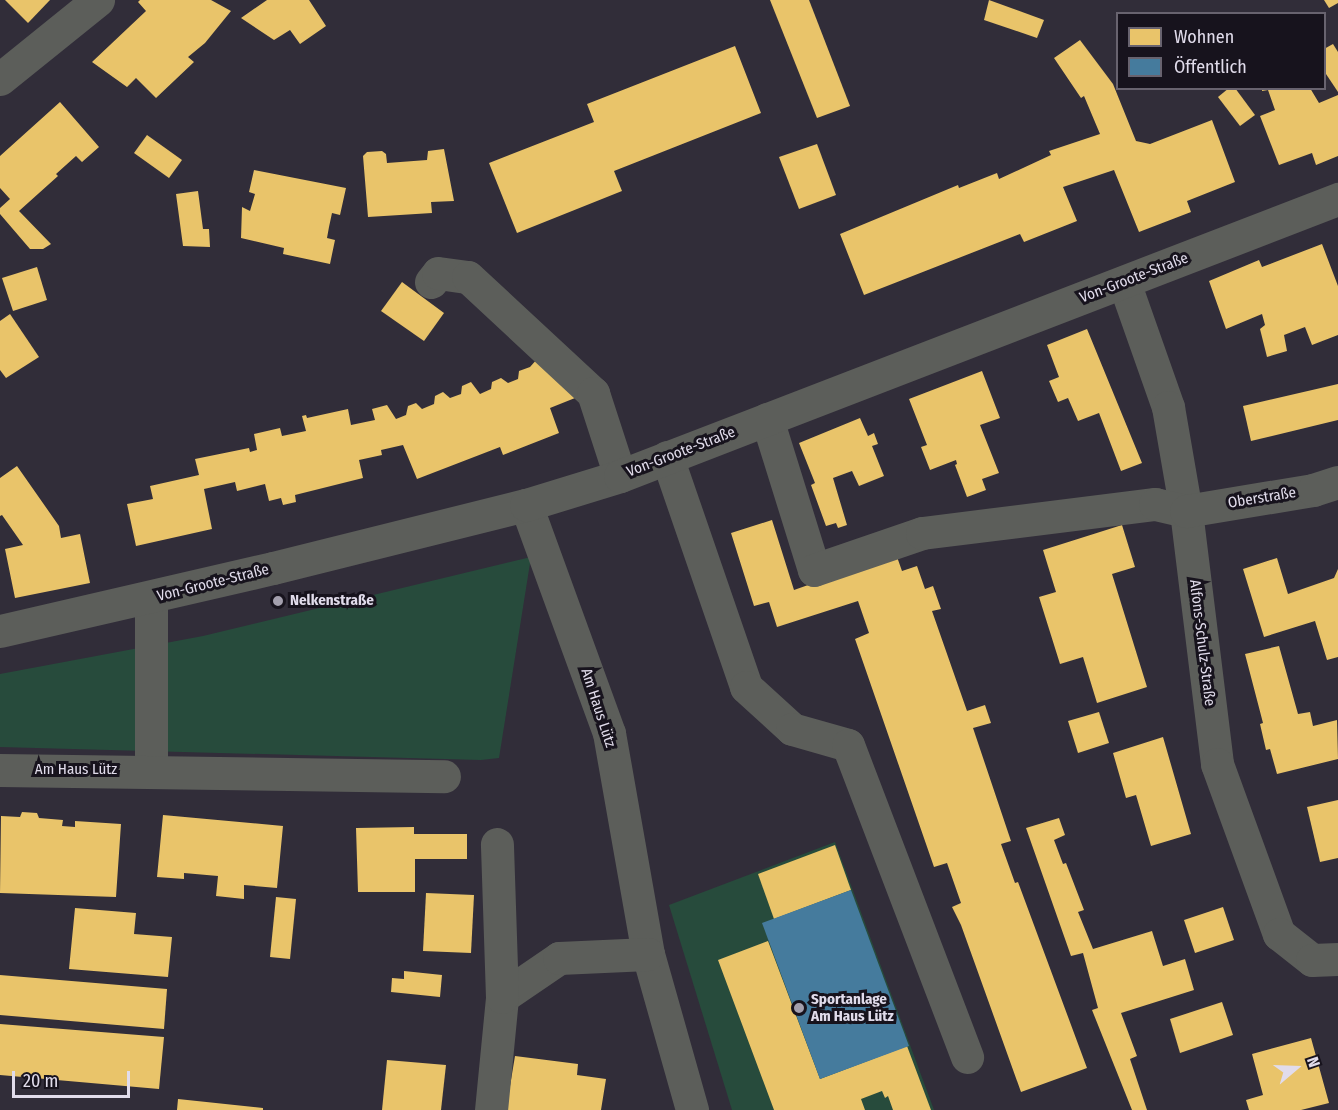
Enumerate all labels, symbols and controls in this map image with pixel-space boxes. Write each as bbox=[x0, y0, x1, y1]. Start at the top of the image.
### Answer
legend bbox=[1116, 12, 1326, 90]
text: Wohnen bbox=[1174, 26, 1234, 48]
text: Öffentlich bbox=[1174, 56, 1247, 78]
street label: Von-Groote-Straße bbox=[1077, 249, 1191, 307]
street label: Von-Groote-Straße bbox=[624, 423, 738, 481]
street label: Oberstraße bbox=[1227, 484, 1297, 512]
street label: Von-Groote-Straße bbox=[155, 560, 271, 606]
street label: Alfons-Schulz-Straße bbox=[1185, 579, 1219, 707]
place label: Nelkenstraße bbox=[290, 592, 374, 610]
marker: Nelkenstraße bbox=[271, 594, 285, 608]
street label: Am Haus Lütz bbox=[577, 666, 619, 750]
street label: Am Haus Lütz bbox=[35, 761, 117, 779]
place label: Sportanlage Am Haus Lütz bbox=[811, 990, 894, 1025]
marker: Sportanlage Am Haus Lütz bbox=[792, 1001, 806, 1015]
north arrow bbox=[1266, 1038, 1326, 1098]
text: N bbox=[1303, 1054, 1324, 1070]
scale bar bbox=[15, 1059, 134, 1097]
text: 20 m bbox=[23, 1070, 58, 1092]

